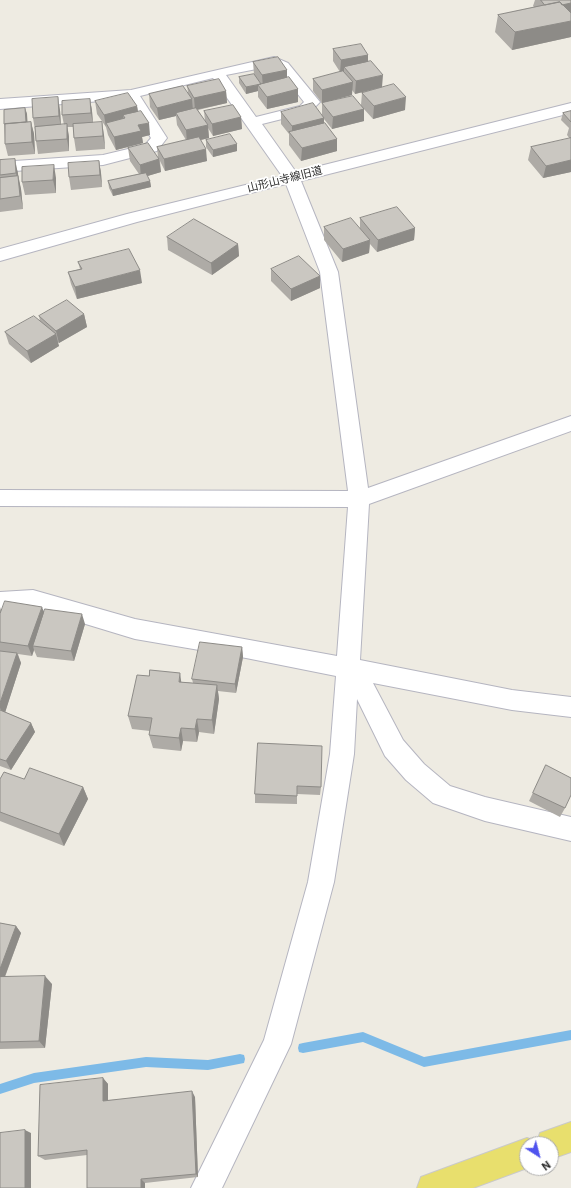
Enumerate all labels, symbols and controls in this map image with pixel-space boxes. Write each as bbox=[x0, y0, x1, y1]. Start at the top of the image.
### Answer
street label: 山形山寺線旧道 bbox=[246, 164, 324, 196]
north arrow bbox=[519, 1136, 559, 1176]
text: N bbox=[539, 1158, 553, 1173]

